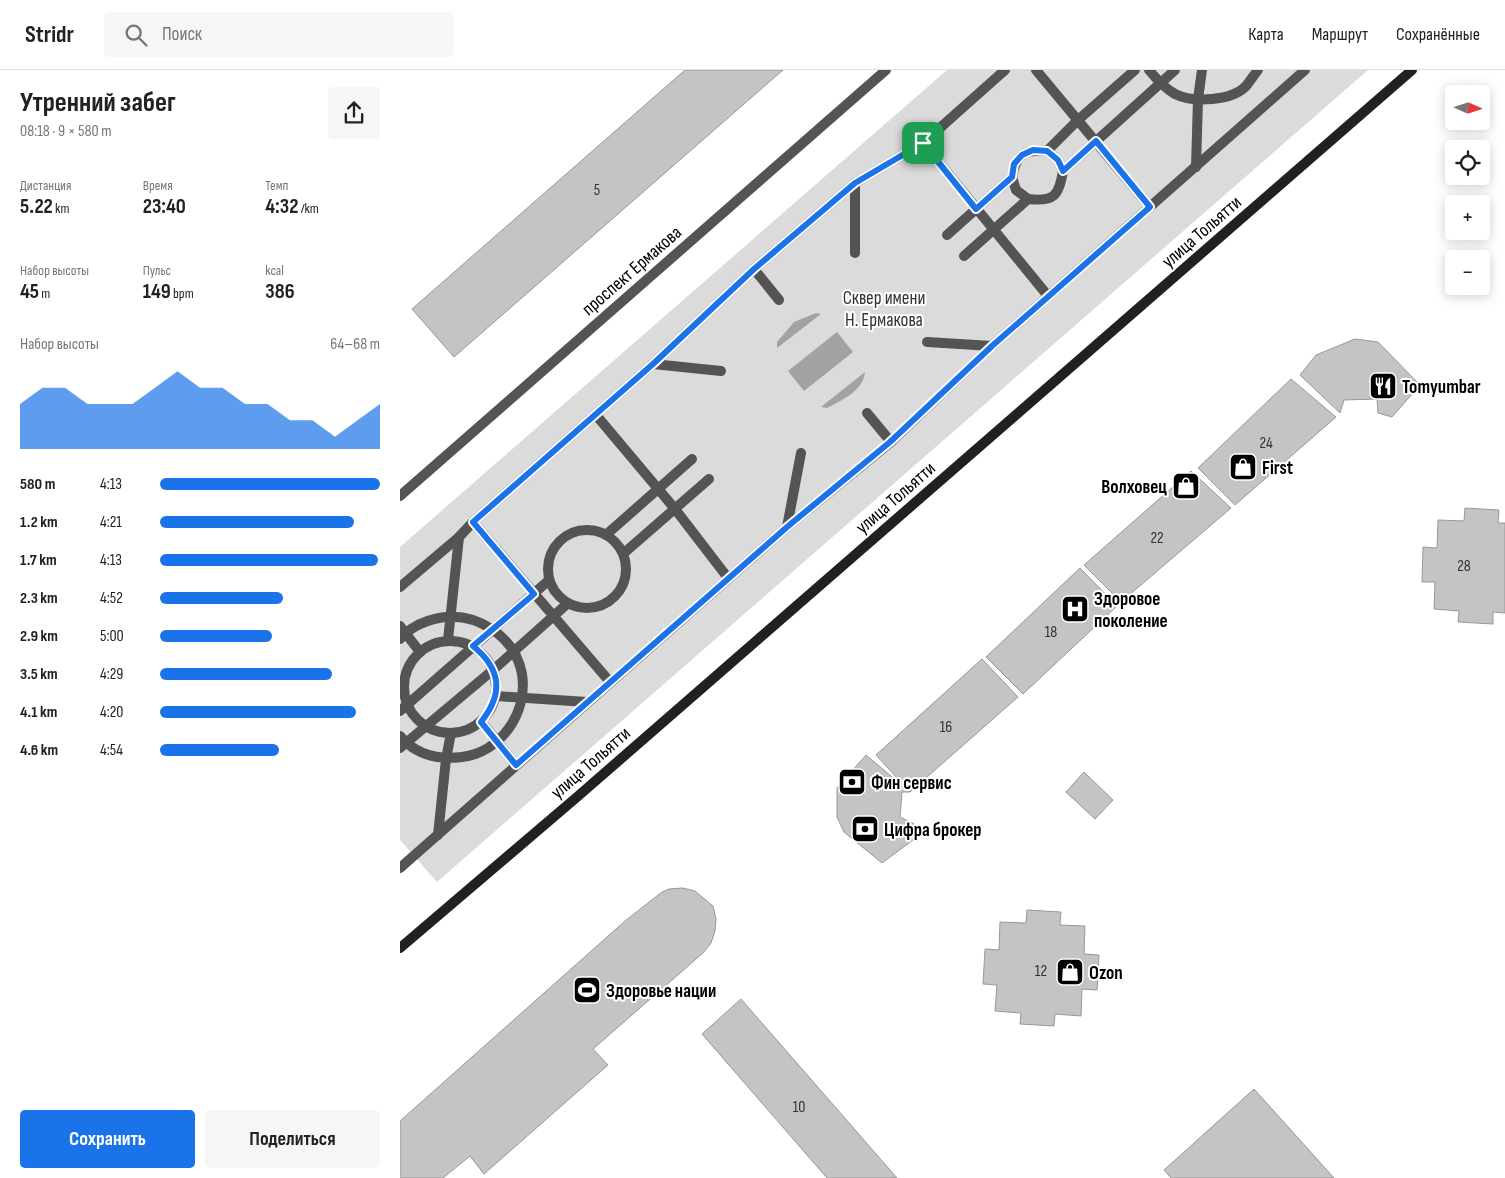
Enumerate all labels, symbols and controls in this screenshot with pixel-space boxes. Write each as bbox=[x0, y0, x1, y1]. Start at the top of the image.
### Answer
search box bbox=[104, 12, 454, 57]
text: Stridr bbox=[25, 20, 74, 49]
icon: search bbox=[122, 21, 150, 49]
text: Поиск bbox=[162, 23, 202, 46]
text: Карта bbox=[1248, 24, 1284, 45]
text: Маршрут bbox=[1312, 24, 1368, 45]
text: Сохранённые bbox=[1396, 24, 1480, 45]
north arrow bbox=[1445, 85, 1490, 130]
map controls bbox=[1445, 85, 1490, 295]
text: Утренний забег bbox=[20, 86, 176, 119]
button: share bbox=[328, 87, 380, 139]
text: 08:18 · 9 × 580 m bbox=[20, 122, 111, 141]
pin bbox=[902, 122, 944, 164]
icon: arrive bbox=[909, 129, 937, 157]
button: locate bbox=[1445, 140, 1490, 185]
text: Дистанция bbox=[20, 177, 71, 194]
text: Время bbox=[143, 177, 173, 194]
text: Темп bbox=[265, 177, 288, 194]
house number: 5 bbox=[594, 181, 600, 200]
street label: улица Тольятти bbox=[1157, 191, 1247, 273]
text: 5.22 bbox=[20, 194, 53, 219]
text: 23:40 bbox=[143, 194, 186, 219]
text: 4:32 bbox=[265, 194, 298, 219]
button: + bbox=[1445, 195, 1490, 240]
text: km bbox=[53, 200, 69, 217]
text: /km bbox=[298, 200, 319, 217]
street label: проспект Ермакова bbox=[577, 221, 687, 321]
button: − bbox=[1445, 250, 1490, 295]
text: Набор высоты bbox=[20, 262, 89, 279]
text: Пульс bbox=[143, 262, 171, 279]
text: kcal bbox=[265, 262, 284, 279]
text: 45 bbox=[20, 279, 39, 304]
text: 149 bbox=[143, 279, 171, 304]
text: 386 bbox=[265, 279, 295, 304]
text: m bbox=[39, 285, 50, 302]
text: bpm bbox=[171, 285, 194, 302]
park label: Сквер имени Н. Ермакова bbox=[843, 287, 925, 332]
text: Набор высоты bbox=[20, 335, 99, 354]
text: 64–68 m bbox=[330, 335, 380, 354]
restaurant icon: Tomyumbar bbox=[1368, 371, 1398, 401]
place label: Tomyumbar bbox=[1402, 376, 1481, 399]
house number: 24 bbox=[1259, 434, 1273, 453]
shop icon: First bbox=[1228, 452, 1258, 482]
street label: улица Тольятти bbox=[851, 457, 941, 539]
place label: First bbox=[1262, 457, 1293, 480]
shop icon: Волховец bbox=[1171, 471, 1201, 501]
text: 580 m bbox=[20, 475, 55, 494]
text: 4:13 bbox=[100, 475, 122, 494]
place label: Волховец bbox=[1101, 476, 1167, 499]
text: 1.2 km bbox=[20, 513, 58, 532]
text: 4:21 bbox=[100, 513, 122, 532]
house number: 22 bbox=[1150, 529, 1164, 548]
text: 1.7 km bbox=[20, 551, 57, 570]
text: 4:13 bbox=[100, 551, 122, 570]
house number: 28 bbox=[1457, 557, 1471, 576]
place label: Здоровое поколение bbox=[1094, 588, 1168, 633]
text: 2.3 km bbox=[20, 589, 58, 608]
text: 4:52 bbox=[100, 589, 123, 608]
hospital icon: Здоровое поколение bbox=[1060, 594, 1090, 624]
house number: 18 bbox=[1045, 623, 1057, 642]
text: 2.9 km bbox=[20, 627, 58, 646]
text: 5:00 bbox=[100, 627, 124, 646]
text: 3.5 km bbox=[20, 665, 58, 684]
text: 4:29 bbox=[100, 665, 123, 684]
text: 4.1 km bbox=[20, 703, 57, 722]
text: 4:20 bbox=[100, 703, 123, 722]
house number: 16 bbox=[940, 718, 952, 737]
street label: улица Тольятти bbox=[546, 722, 636, 804]
text: 4.6 km bbox=[20, 741, 58, 760]
text: 4:54 bbox=[100, 741, 123, 760]
bank icon: Фин сервис bbox=[837, 767, 867, 797]
place label: Фин сервис bbox=[871, 772, 952, 795]
bank icon: Цифра брокер bbox=[850, 814, 880, 844]
place label: Цифра брокер bbox=[884, 819, 982, 842]
shop icon: Ozon bbox=[1055, 957, 1085, 987]
house number: 12 bbox=[1035, 962, 1047, 981]
place label: Ozon bbox=[1089, 962, 1123, 985]
sports icon: Здоровье нации bbox=[572, 975, 602, 1005]
place label: Здоровье нации bbox=[606, 980, 716, 1003]
house number: 10 bbox=[793, 1098, 805, 1117]
button: Сохранить bbox=[20, 1110, 195, 1168]
button: Поделиться bbox=[205, 1110, 380, 1168]

